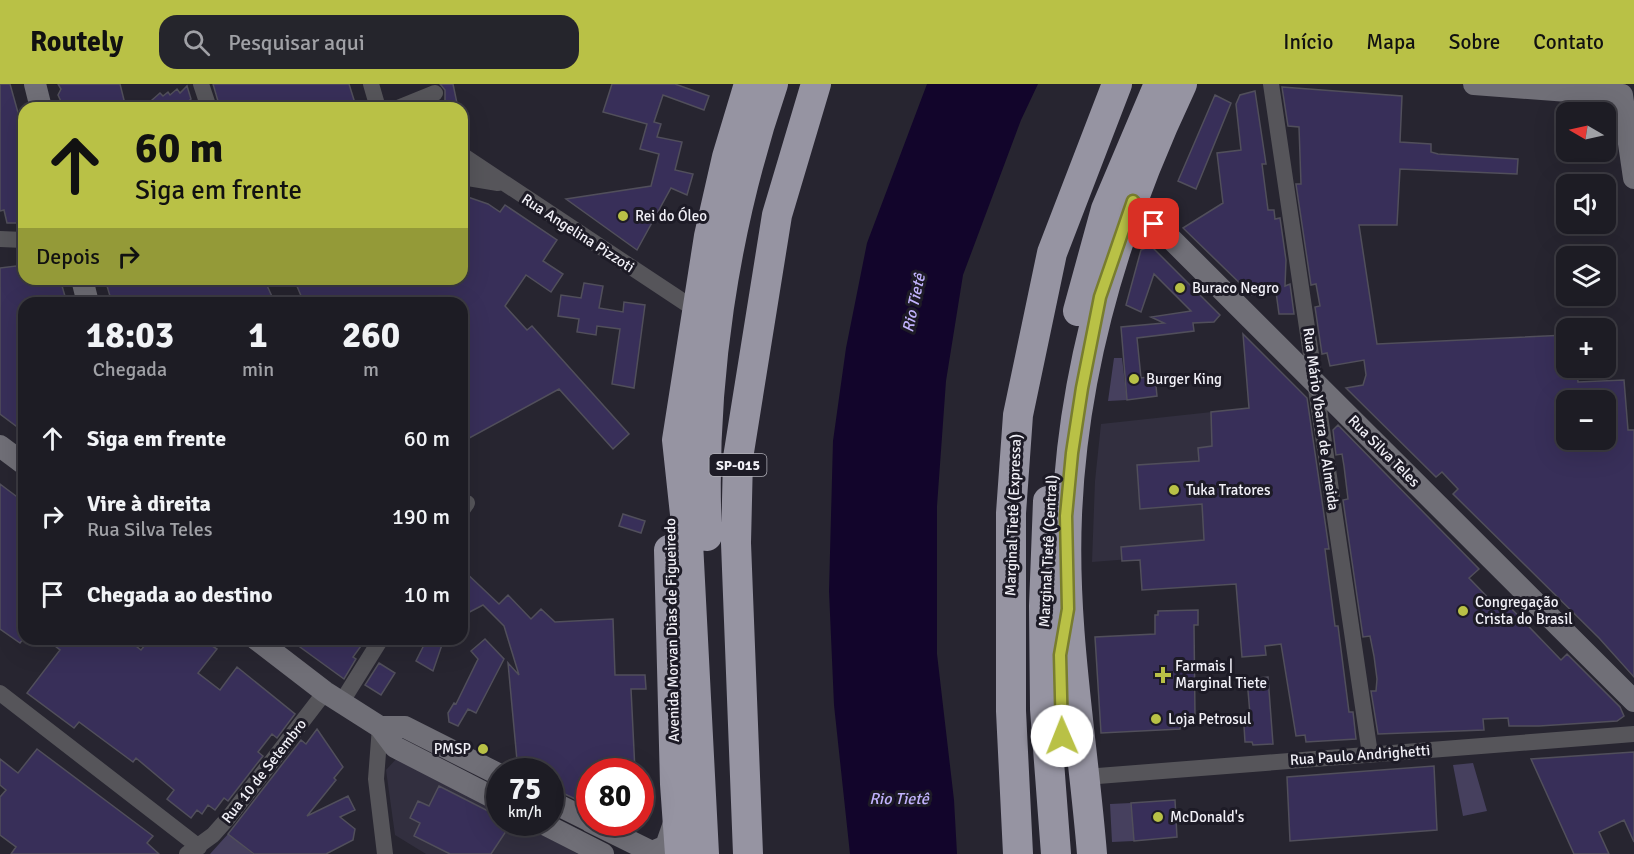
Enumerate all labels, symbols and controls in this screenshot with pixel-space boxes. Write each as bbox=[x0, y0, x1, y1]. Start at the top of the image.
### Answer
search box bbox=[159, 15, 579, 69]
text: Routely bbox=[30, 25, 123, 59]
icon: search bbox=[180, 26, 213, 59]
text: Pesquisar aqui bbox=[228, 29, 365, 56]
text: Início bbox=[1283, 29, 1333, 55]
text: Mapa bbox=[1366, 29, 1416, 55]
text: Sobre bbox=[1449, 29, 1500, 55]
text: Contato bbox=[1533, 29, 1604, 55]
north arrow bbox=[1556, 102, 1616, 162]
map controls bbox=[1556, 102, 1616, 450]
text: 60 m bbox=[135, 123, 224, 174]
icon: ahead bbox=[36, 126, 114, 204]
text: Siga em frente bbox=[135, 174, 302, 207]
button: sound bbox=[1556, 174, 1616, 234]
street label: Rua Angelina Pizzoti bbox=[518, 190, 638, 276]
pin bbox=[1128, 198, 1179, 249]
place label: Rei do Óleo bbox=[635, 206, 707, 225]
icon: arrive bbox=[1137, 207, 1170, 240]
marker: Rei do Óleo bbox=[616, 209, 630, 223]
icon: right bbox=[112, 240, 145, 273]
text: Depois bbox=[36, 243, 100, 270]
button: layers bbox=[1556, 246, 1616, 306]
water label: Rio Tietê bbox=[898, 271, 930, 334]
place label: Buraco Negro bbox=[1192, 279, 1279, 297]
marker: Buraco Negro bbox=[1173, 281, 1187, 295]
text: 18:03 bbox=[86, 313, 174, 358]
text: 1 bbox=[248, 313, 268, 358]
text: 260 bbox=[342, 313, 400, 358]
button: + bbox=[1556, 318, 1616, 378]
street label: Rua Mário Ybarra de Almeida bbox=[1299, 326, 1343, 512]
text: Chegada bbox=[93, 357, 167, 382]
text: min bbox=[242, 357, 274, 382]
text: m bbox=[363, 357, 379, 382]
place label: Burger King bbox=[1146, 370, 1222, 388]
marker: Burger King bbox=[1127, 372, 1141, 386]
button: − bbox=[1556, 390, 1616, 450]
street label: Rua Silva Teles bbox=[1344, 411, 1424, 491]
icon: ahead bbox=[36, 422, 69, 455]
text: Siga em frente bbox=[87, 425, 226, 452]
text: 60 m bbox=[404, 425, 450, 452]
street label: Marginal Tietê (Expressa) bbox=[1001, 434, 1025, 596]
road number: SP-015 bbox=[710, 454, 766, 476]
street label: Marginal Tietê (Central) bbox=[1035, 474, 1061, 628]
place label: Tuka Tratores bbox=[1186, 481, 1271, 499]
marker: Tuka Tratores bbox=[1167, 483, 1181, 497]
text: Vire à direita bbox=[87, 490, 211, 517]
icon: right bbox=[36, 500, 69, 533]
text: 190 m bbox=[392, 503, 450, 530]
text: Rua Silva Teles bbox=[87, 517, 213, 542]
street label: Avenida Morvan Dias de Figueiredo bbox=[661, 518, 683, 742]
icon: arrive bbox=[36, 578, 69, 611]
text: Chegada ao destino bbox=[87, 581, 273, 608]
text: 10 m bbox=[404, 581, 450, 608]
place label: Congregação Crista do Brasil bbox=[1475, 593, 1573, 628]
marker: Congregação Crista do Brasil bbox=[1456, 604, 1470, 618]
place label: Farmais | Marginal Tiete bbox=[1175, 657, 1267, 692]
marker: Farmais | Marginal Tiete bbox=[1156, 668, 1170, 682]
position arrow bbox=[1030, 704, 1094, 768]
place label: Loja Petrosul bbox=[1168, 710, 1251, 728]
marker: Loja Petrosul bbox=[1149, 712, 1163, 726]
street label: Rua 10 de Setembro bbox=[218, 715, 310, 827]
place label: PMSP bbox=[434, 740, 471, 758]
street label: Rua Paulo Andrighetti bbox=[1289, 741, 1431, 769]
marker: PMSP bbox=[476, 742, 490, 756]
speed limit sign: 80 bbox=[576, 758, 654, 836]
text: 75 bbox=[509, 771, 541, 808]
water label: Rio Tietê bbox=[869, 789, 930, 809]
text: km/h bbox=[508, 803, 542, 821]
place label: McDonald's bbox=[1170, 808, 1245, 826]
marker: McDonald's bbox=[1151, 810, 1165, 824]

